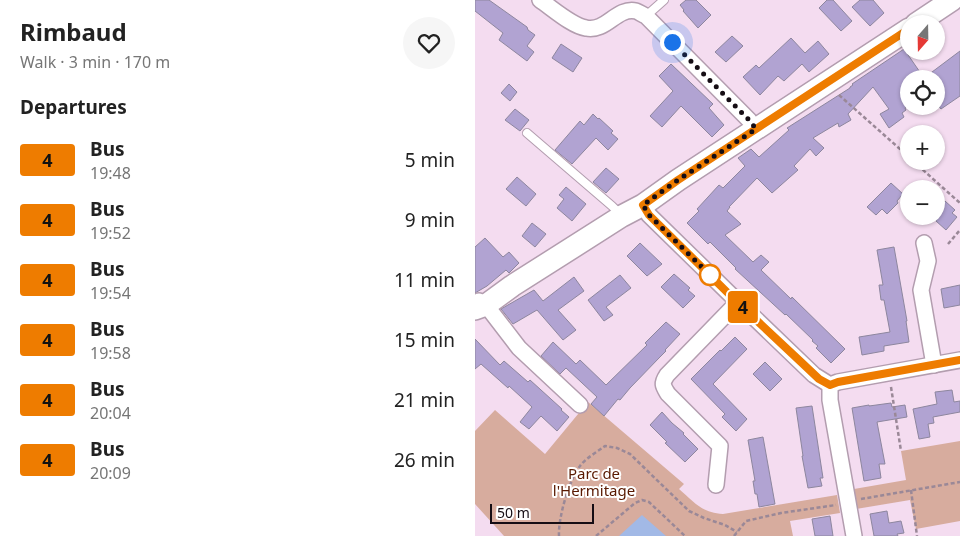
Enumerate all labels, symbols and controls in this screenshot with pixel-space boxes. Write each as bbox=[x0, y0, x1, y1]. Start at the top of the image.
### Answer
text: Rimbaud bbox=[20, 15, 127, 48]
north arrow bbox=[900, 15, 945, 60]
map controls bbox=[900, 15, 945, 225]
button: heart bbox=[403, 17, 455, 69]
your location bbox=[660, 30, 685, 55]
text: Walk · 3 min · 170 m bbox=[20, 51, 170, 73]
button: locate bbox=[900, 70, 945, 115]
text: Departures bbox=[20, 94, 127, 120]
button: + bbox=[900, 125, 945, 170]
text: Bus bbox=[90, 136, 125, 162]
text: 5 min bbox=[405, 147, 455, 173]
text: 4 bbox=[42, 148, 53, 172]
text: 19:48 bbox=[90, 162, 131, 184]
button: − bbox=[900, 180, 945, 225]
text: Bus bbox=[90, 196, 125, 222]
text: 9 min bbox=[405, 207, 455, 233]
text: 4 bbox=[42, 208, 53, 232]
text: 19:52 bbox=[90, 222, 131, 244]
text: Bus bbox=[90, 256, 125, 282]
unlabelled marker bbox=[699, 264, 721, 286]
text: 11 min bbox=[394, 267, 455, 293]
text: 4 bbox=[42, 268, 53, 292]
text: 19:54 bbox=[90, 282, 131, 304]
line badge: 4 bbox=[727, 291, 759, 323]
text: 4 bbox=[738, 295, 748, 319]
text: Bus bbox=[90, 316, 125, 342]
text: 15 min bbox=[394, 327, 455, 353]
text: 4 bbox=[42, 328, 53, 352]
text: 19:58 bbox=[90, 342, 131, 364]
text: Bus bbox=[90, 376, 125, 402]
text: 21 min bbox=[394, 387, 455, 413]
text: 4 bbox=[42, 388, 53, 412]
text: 20:04 bbox=[90, 402, 131, 424]
text: Bus bbox=[90, 436, 125, 462]
text: 26 min bbox=[394, 447, 455, 473]
text: 4 bbox=[42, 448, 53, 472]
text: 20:09 bbox=[90, 462, 131, 484]
park label: Parc de l'Hermitage bbox=[553, 463, 635, 500]
scale bar bbox=[490, 501, 594, 524]
text: 50 m bbox=[497, 503, 530, 522]

